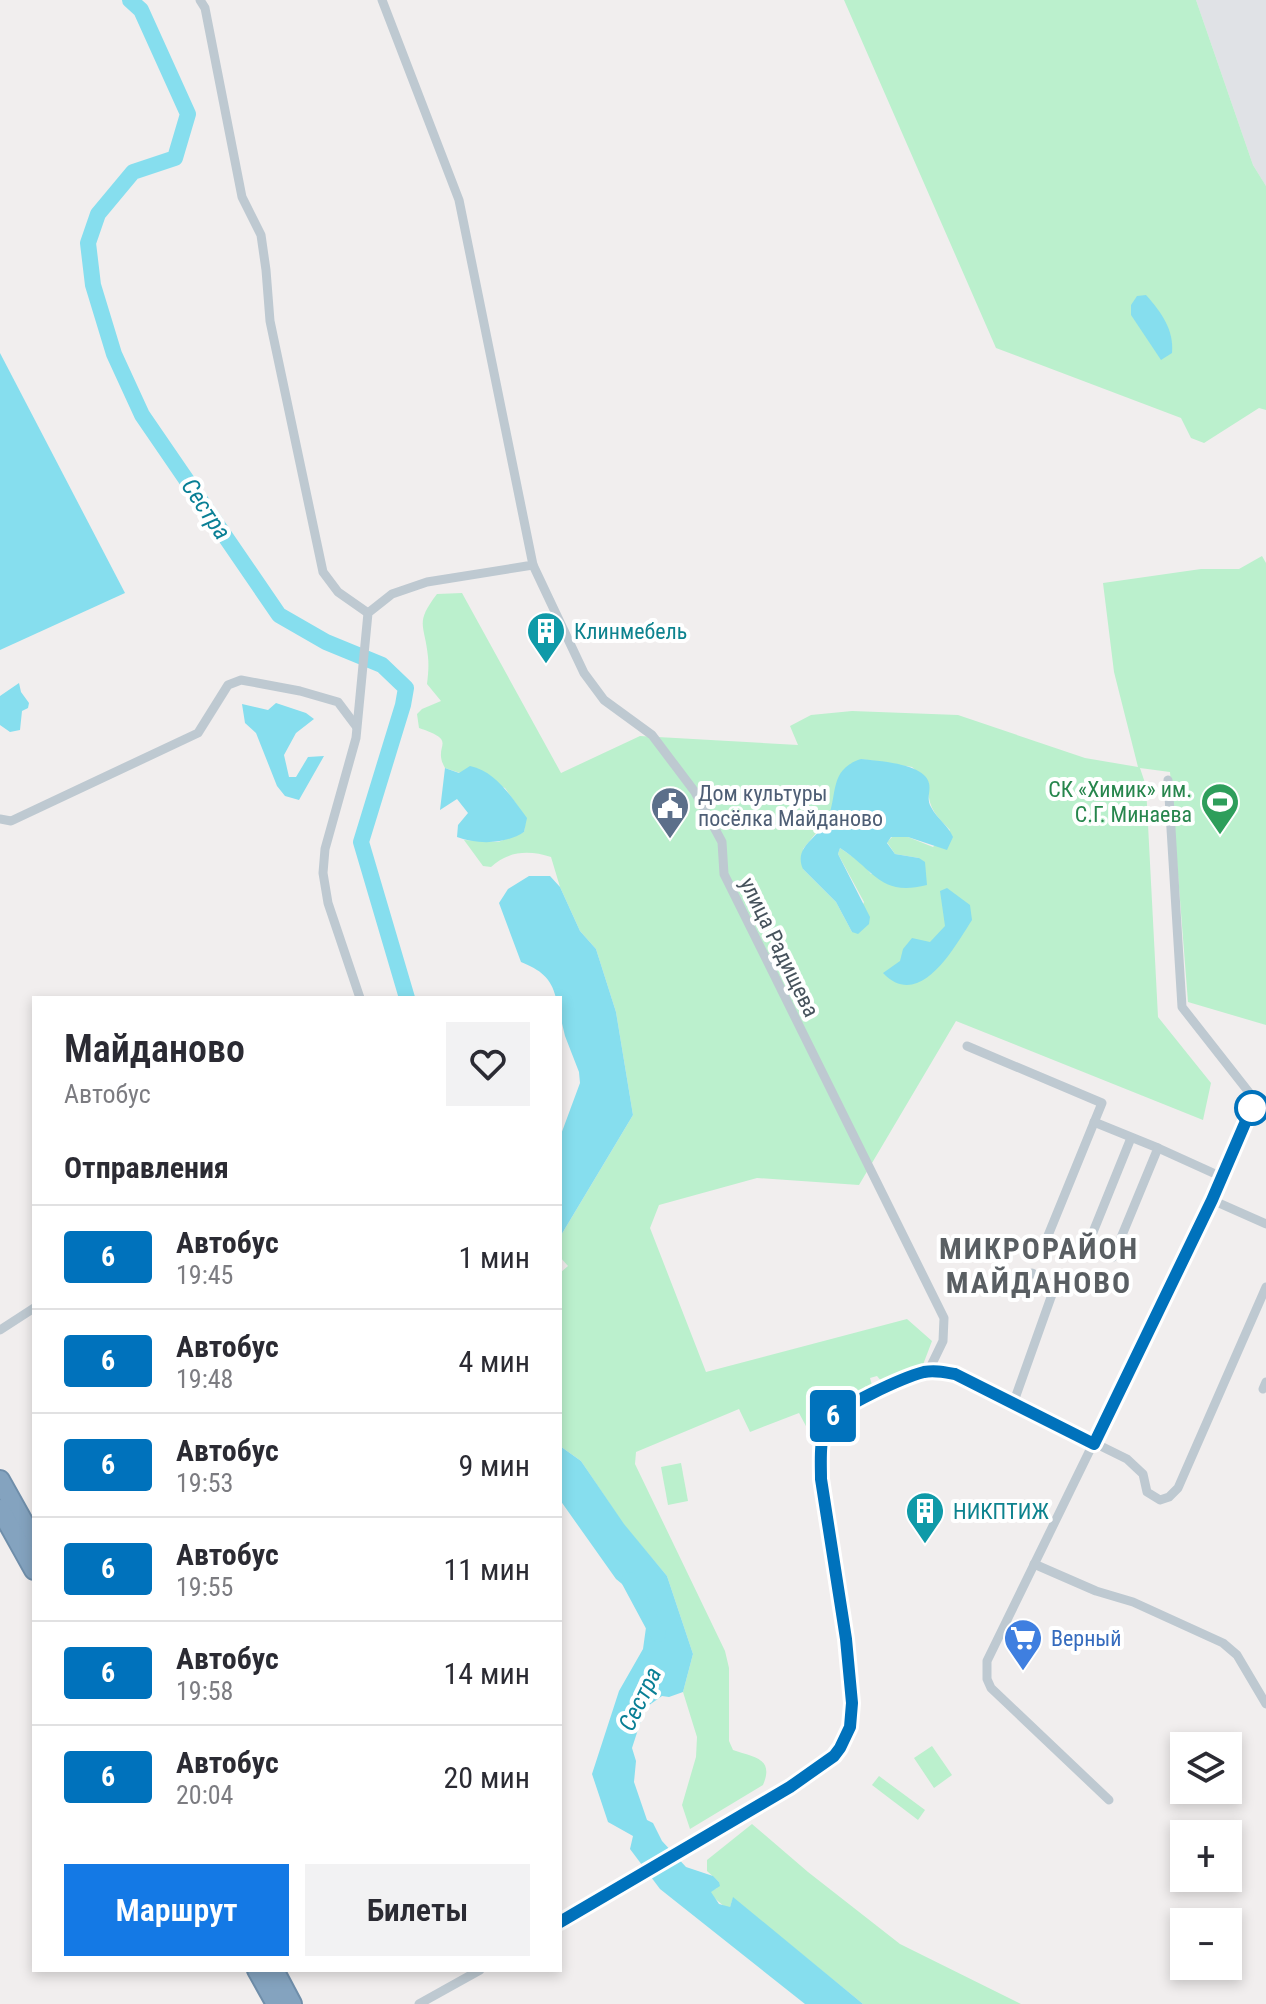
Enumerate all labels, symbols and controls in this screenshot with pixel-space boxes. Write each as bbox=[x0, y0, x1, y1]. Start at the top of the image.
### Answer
water label: Сестра bbox=[176, 473, 236, 545]
building icon: Клинмебель bbox=[525, 610, 567, 665]
place label: Клинмебель bbox=[574, 619, 687, 644]
place label: СК «Химик» им. С.Г. Минаева bbox=[1048, 777, 1192, 827]
place label: Дом культуры посёлка Майданово bbox=[698, 781, 883, 831]
sports icon: СК «Химик» им. С.Г. Минаева bbox=[1199, 781, 1241, 836]
public building icon: Дом культуры посёлка Майданово bbox=[649, 785, 691, 840]
street label: улица Радищева bbox=[735, 874, 824, 1021]
button: heart bbox=[446, 1022, 530, 1106]
text: Майданово bbox=[64, 1027, 245, 1071]
text: Автобус bbox=[64, 1079, 151, 1109]
unlabelled marker bbox=[1235, 1091, 1266, 1125]
text: Отправления bbox=[64, 1150, 229, 1185]
text: Автобус bbox=[176, 1225, 279, 1260]
district label: МИКРОРАЙОН МАЙДАНОВО bbox=[939, 1231, 1139, 1300]
text: 6 bbox=[101, 1240, 115, 1273]
text: 1 мин bbox=[458, 1240, 530, 1275]
text: 19:45 bbox=[176, 1260, 233, 1290]
text: Автобус bbox=[176, 1329, 279, 1364]
text: 6 bbox=[101, 1344, 115, 1377]
text: 4 мин bbox=[458, 1344, 530, 1379]
text: 19:48 bbox=[176, 1364, 233, 1394]
line badge: 6 bbox=[807, 1390, 859, 1442]
text: 6 bbox=[826, 1399, 840, 1432]
text: Автобус bbox=[176, 1433, 279, 1468]
text: 6 bbox=[101, 1448, 115, 1481]
text: 9 мин bbox=[458, 1448, 530, 1483]
text: 19:53 bbox=[176, 1468, 233, 1498]
building icon: НИКПТИЖ bbox=[904, 1490, 946, 1545]
place label: НИКПТИЖ bbox=[953, 1499, 1050, 1524]
text: Автобус bbox=[176, 1537, 279, 1572]
text: 6 bbox=[101, 1552, 115, 1585]
text: 11 мин bbox=[444, 1552, 530, 1587]
text: 19:55 bbox=[176, 1572, 233, 1602]
supermarket icon: Верный bbox=[1002, 1617, 1044, 1672]
place label: Верный bbox=[1051, 1626, 1122, 1651]
text: Автобус bbox=[176, 1641, 279, 1676]
text: 6 bbox=[101, 1656, 115, 1689]
text: 14 мин bbox=[444, 1656, 530, 1691]
water label: Сестра bbox=[613, 1663, 667, 1735]
text: 19:58 bbox=[176, 1676, 233, 1706]
map controls bbox=[1170, 1732, 1242, 1980]
button: layers bbox=[1170, 1732, 1242, 1804]
text: Автобус bbox=[176, 1745, 279, 1780]
text: 6 bbox=[101, 1760, 115, 1793]
text: 20 мин bbox=[444, 1760, 530, 1795]
text: 20:04 bbox=[176, 1780, 233, 1810]
button: + bbox=[1170, 1820, 1242, 1892]
button: Маршрут bbox=[64, 1864, 289, 1956]
button: Билеты bbox=[305, 1864, 530, 1956]
button: − bbox=[1170, 1908, 1242, 1980]

